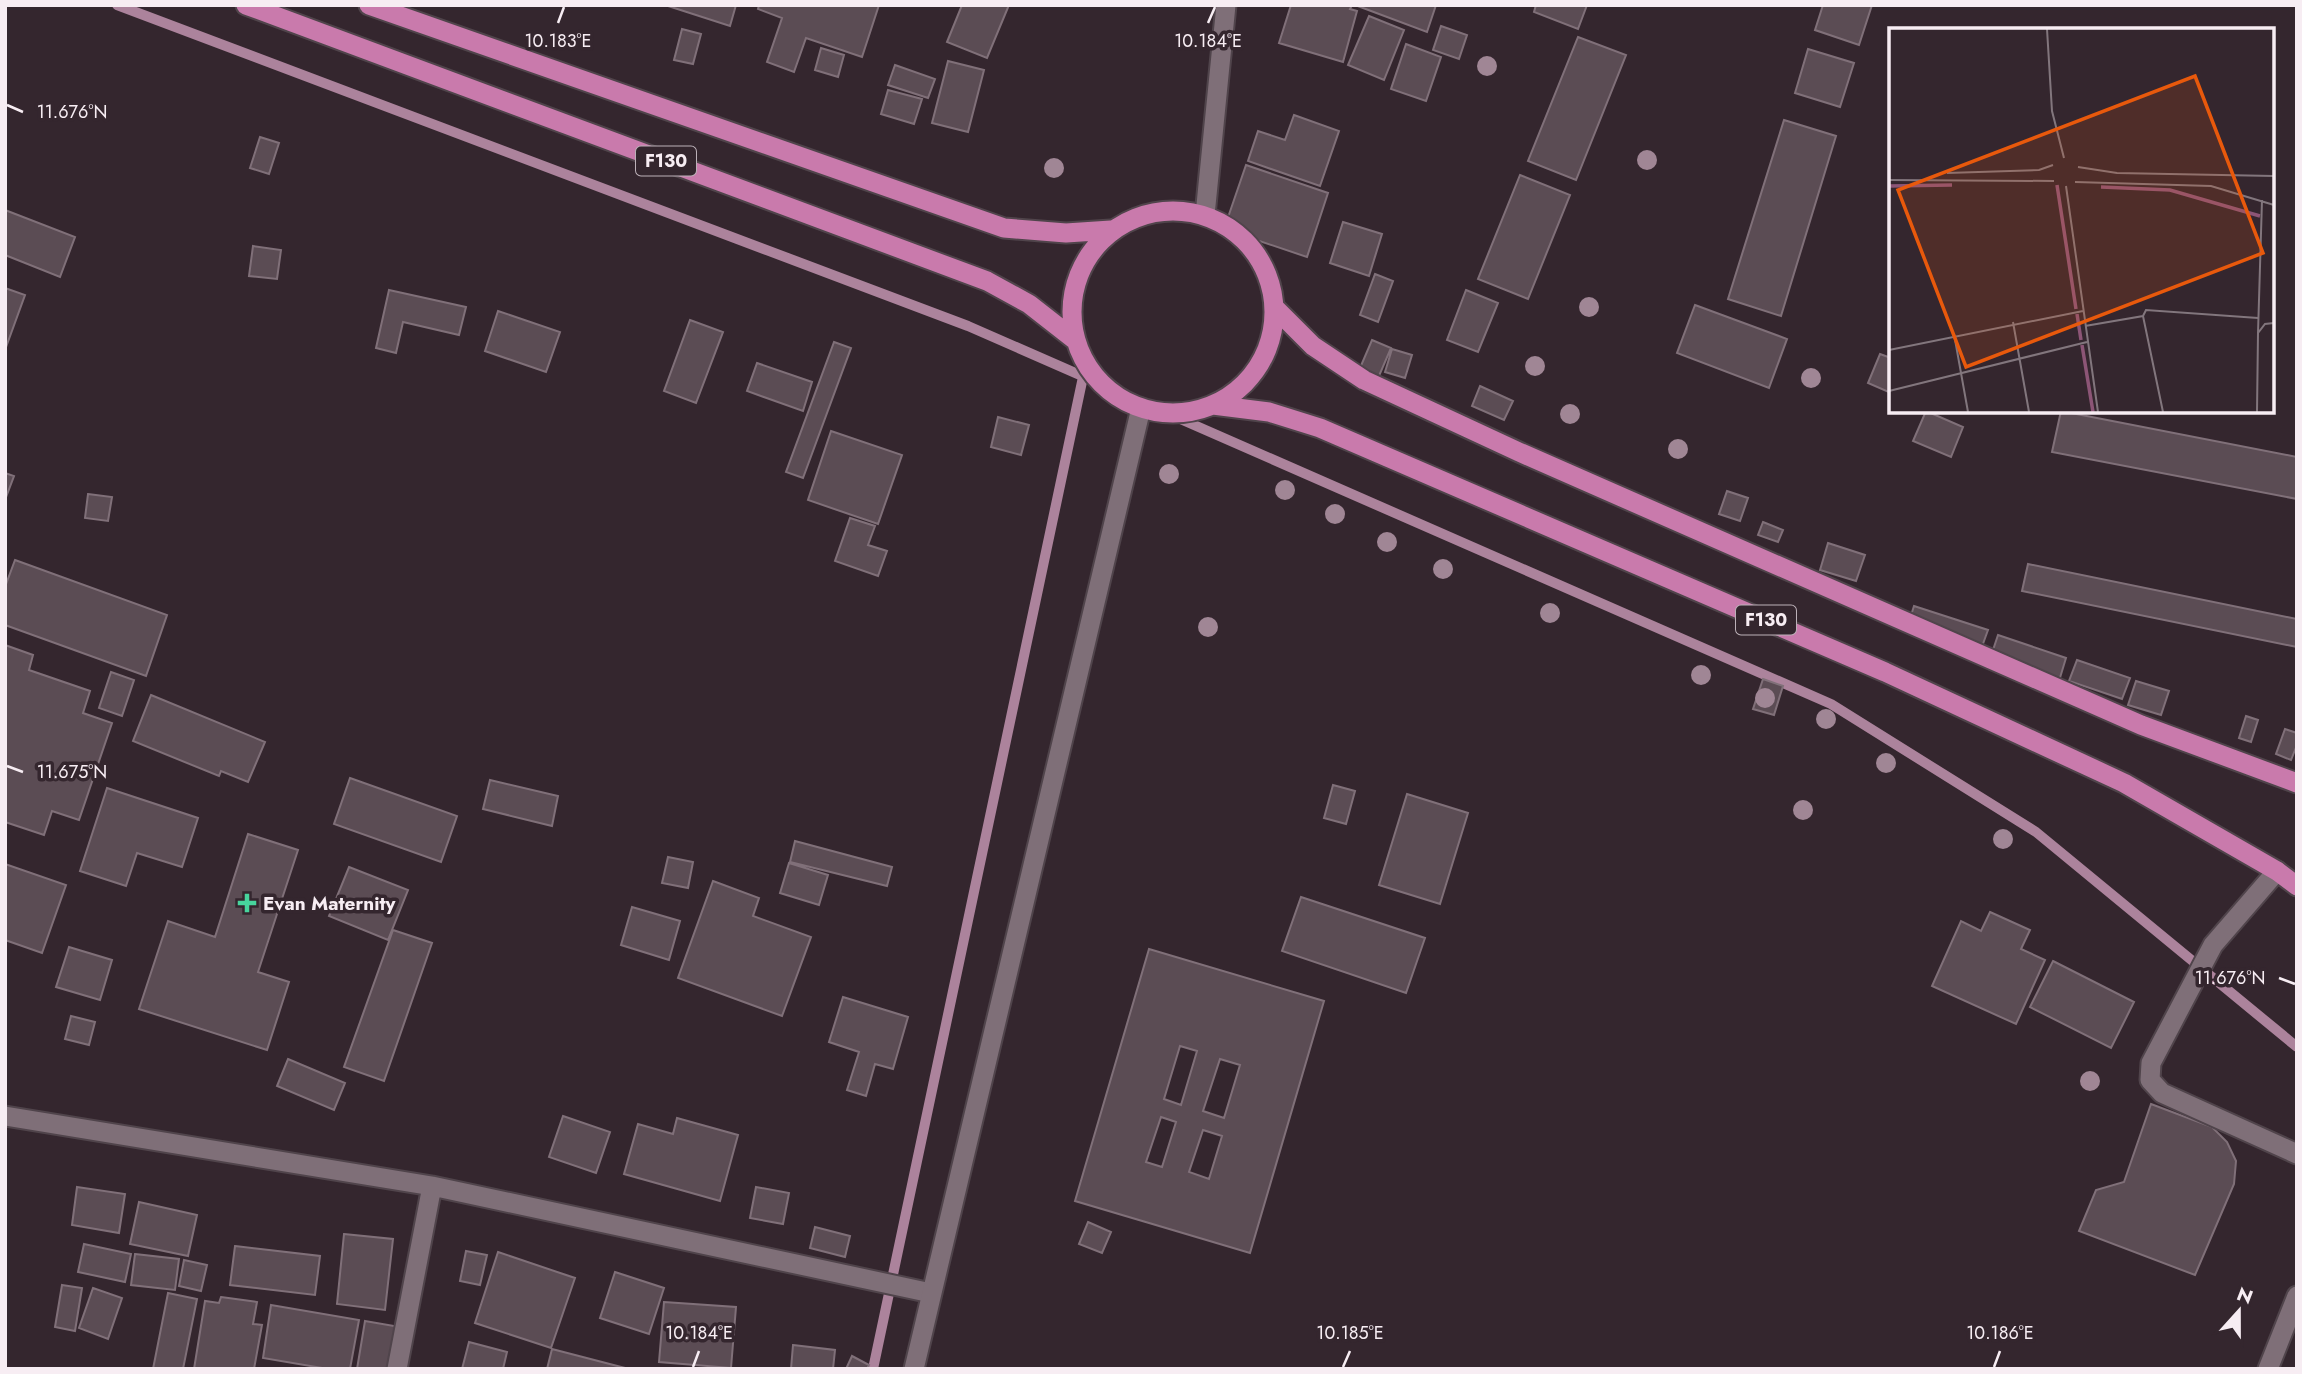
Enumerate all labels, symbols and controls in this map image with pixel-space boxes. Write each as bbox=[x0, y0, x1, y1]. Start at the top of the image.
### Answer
text: 10.183°E bbox=[525, 28, 591, 54]
text: 10.184°E bbox=[1174, 28, 1242, 54]
inset map bbox=[1889, 28, 2274, 413]
text: 11.676°N bbox=[37, 99, 107, 125]
road number: F130 bbox=[636, 146, 696, 176]
road number: F130 bbox=[1736, 606, 1796, 634]
text: 11.675°N bbox=[37, 759, 107, 785]
place label: Evan Maternity bbox=[263, 890, 396, 917]
marker: Evan Maternity bbox=[237, 893, 257, 913]
text: 11.676°N bbox=[2195, 965, 2265, 991]
north arrow bbox=[2204, 1276, 2274, 1346]
text: N bbox=[2233, 1280, 2257, 1311]
text: 10.184°E bbox=[665, 1320, 733, 1346]
text: 10.185°E bbox=[1316, 1320, 1384, 1346]
text: 10.186°E bbox=[1966, 1320, 2034, 1346]

